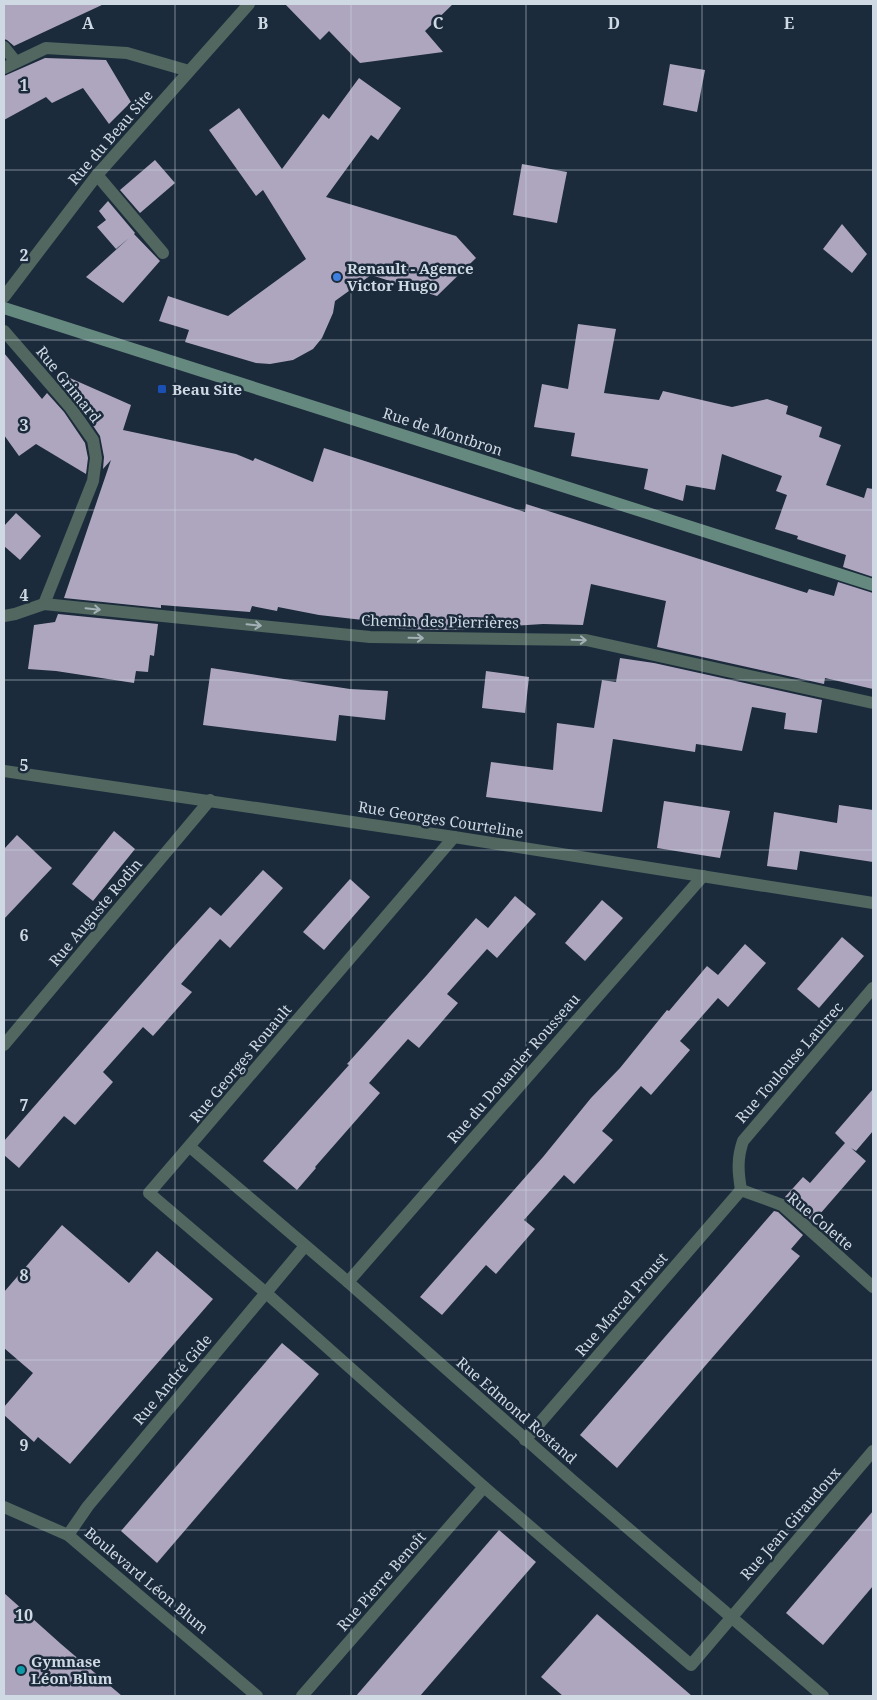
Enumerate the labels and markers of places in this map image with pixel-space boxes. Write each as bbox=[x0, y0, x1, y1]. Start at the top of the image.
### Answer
place label: Renault - Agence Victor Hugo bbox=[347, 258, 474, 295]
marker: Renault - Agence Victor Hugo bbox=[331, 271, 343, 283]
place label: Beau Site bbox=[172, 379, 242, 399]
marker: Beau Site bbox=[156, 383, 168, 395]
place label: Gymnase Léon Blum bbox=[31, 1651, 113, 1688]
marker: Gymnase Léon Blum bbox=[15, 1664, 27, 1676]

